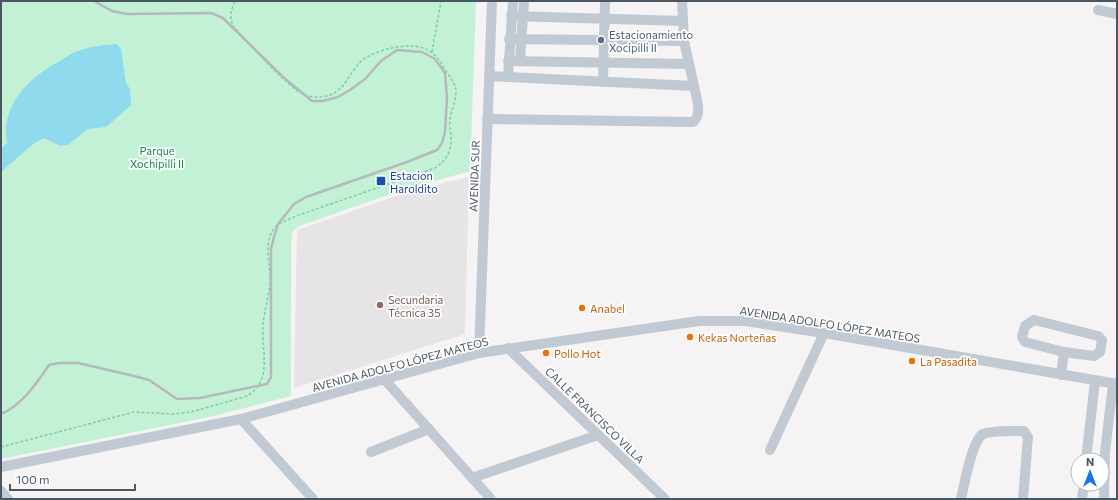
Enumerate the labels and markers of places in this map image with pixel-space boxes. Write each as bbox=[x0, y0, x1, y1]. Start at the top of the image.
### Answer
place label: Estacionamiento Xocipilli II bbox=[609, 28, 694, 54]
marker: Estacionamiento Xocipilli II bbox=[596, 35, 606, 45]
place label: Estacion Haroldito bbox=[390, 169, 438, 195]
marker: Estacion Haroldito bbox=[375, 175, 387, 187]
place label: Secundaria Técnica 35 bbox=[388, 293, 443, 319]
marker: Secundaria Técnica 35 bbox=[375, 300, 385, 310]
place label: Anabel bbox=[590, 302, 625, 315]
marker: Anabel bbox=[577, 303, 587, 313]
place label: Kekas Norteñas bbox=[698, 331, 776, 344]
marker: Kekas Norteñas bbox=[685, 332, 695, 342]
place label: Pollo Hot bbox=[554, 347, 601, 360]
marker: Pollo Hot bbox=[541, 348, 551, 358]
place label: La Pasadita bbox=[920, 355, 977, 368]
marker: La Pasadita bbox=[907, 356, 917, 366]

